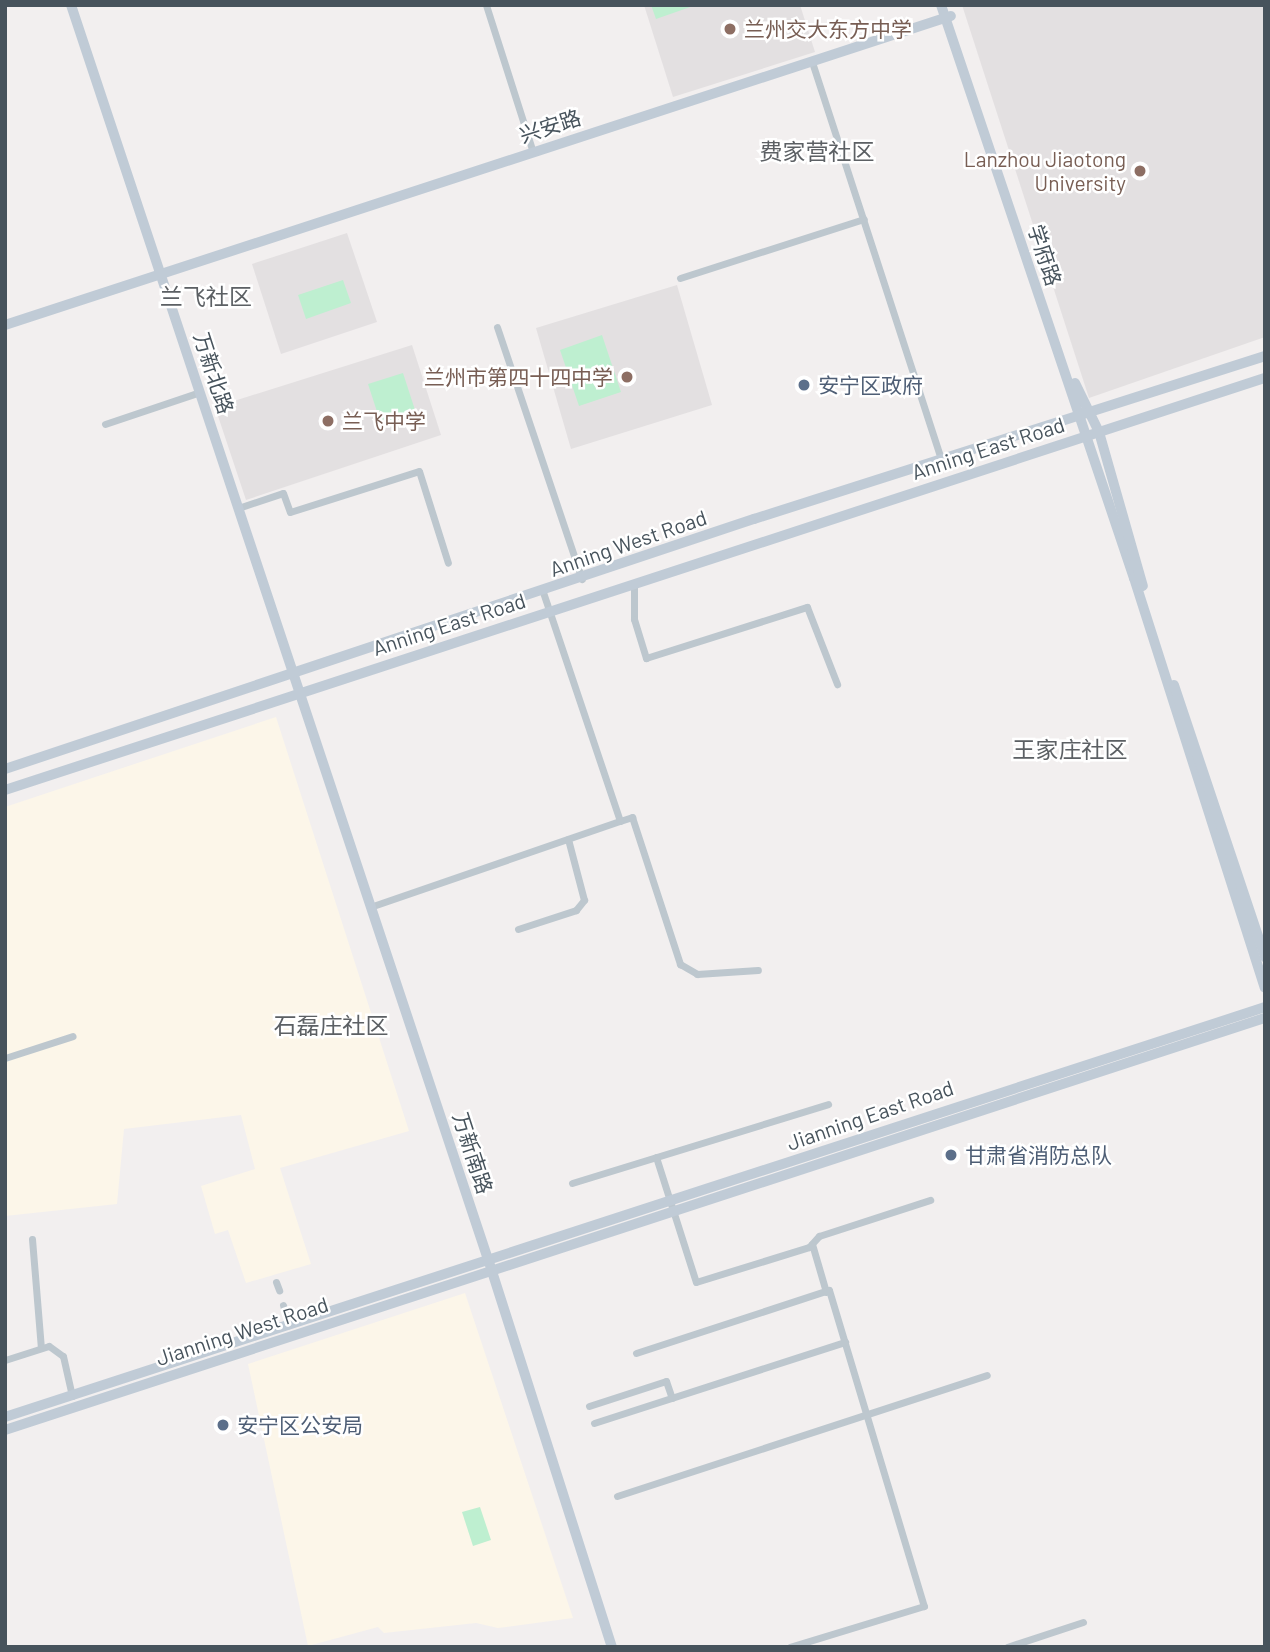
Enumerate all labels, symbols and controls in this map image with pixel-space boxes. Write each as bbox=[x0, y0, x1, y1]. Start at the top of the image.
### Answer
place label: 兰州交大东方中学 bbox=[744, 16, 912, 42]
marker: 兰州交大东方中学 bbox=[722, 21, 738, 37]
street label: 兴安路 bbox=[516, 104, 584, 148]
district label: 费家营社区 bbox=[760, 137, 874, 165]
place label: Lanzhou Jiaotong University bbox=[964, 146, 1126, 196]
marker: Lanzhou Jiaotong University bbox=[1132, 163, 1148, 179]
street label: 学府路 bbox=[1023, 221, 1067, 289]
district label: 兰飞社区 bbox=[160, 282, 252, 310]
street label: 万新北路 bbox=[189, 329, 239, 417]
place label: 兰州市第四十四中学 bbox=[424, 364, 613, 390]
marker: 兰州市第四十四中学 bbox=[619, 369, 635, 385]
place label: 安宁区政府 bbox=[818, 372, 923, 398]
marker: 安宁区政府 bbox=[796, 377, 812, 393]
place label: 兰飞中学 bbox=[342, 408, 426, 434]
street label: Anning East Road bbox=[908, 411, 1068, 485]
marker: 兰飞中学 bbox=[320, 413, 336, 429]
street label: Anning West Road bbox=[546, 504, 710, 582]
street label: Anning East Road bbox=[369, 587, 529, 661]
district label: 王家庄社区 bbox=[1013, 735, 1127, 763]
district label: 石磊庄社区 bbox=[274, 1011, 388, 1039]
street label: Jianning East Road bbox=[783, 1075, 957, 1155]
street label: 万新南路 bbox=[448, 1109, 498, 1197]
place label: 甘肃省消防总队 bbox=[965, 1142, 1112, 1168]
marker: 甘肃省消防总队 bbox=[943, 1147, 959, 1163]
street label: Jianning West Road bbox=[153, 1291, 331, 1371]
place label: 安宁区公安局 bbox=[237, 1412, 363, 1438]
marker: 安宁区公安局 bbox=[215, 1417, 231, 1433]

